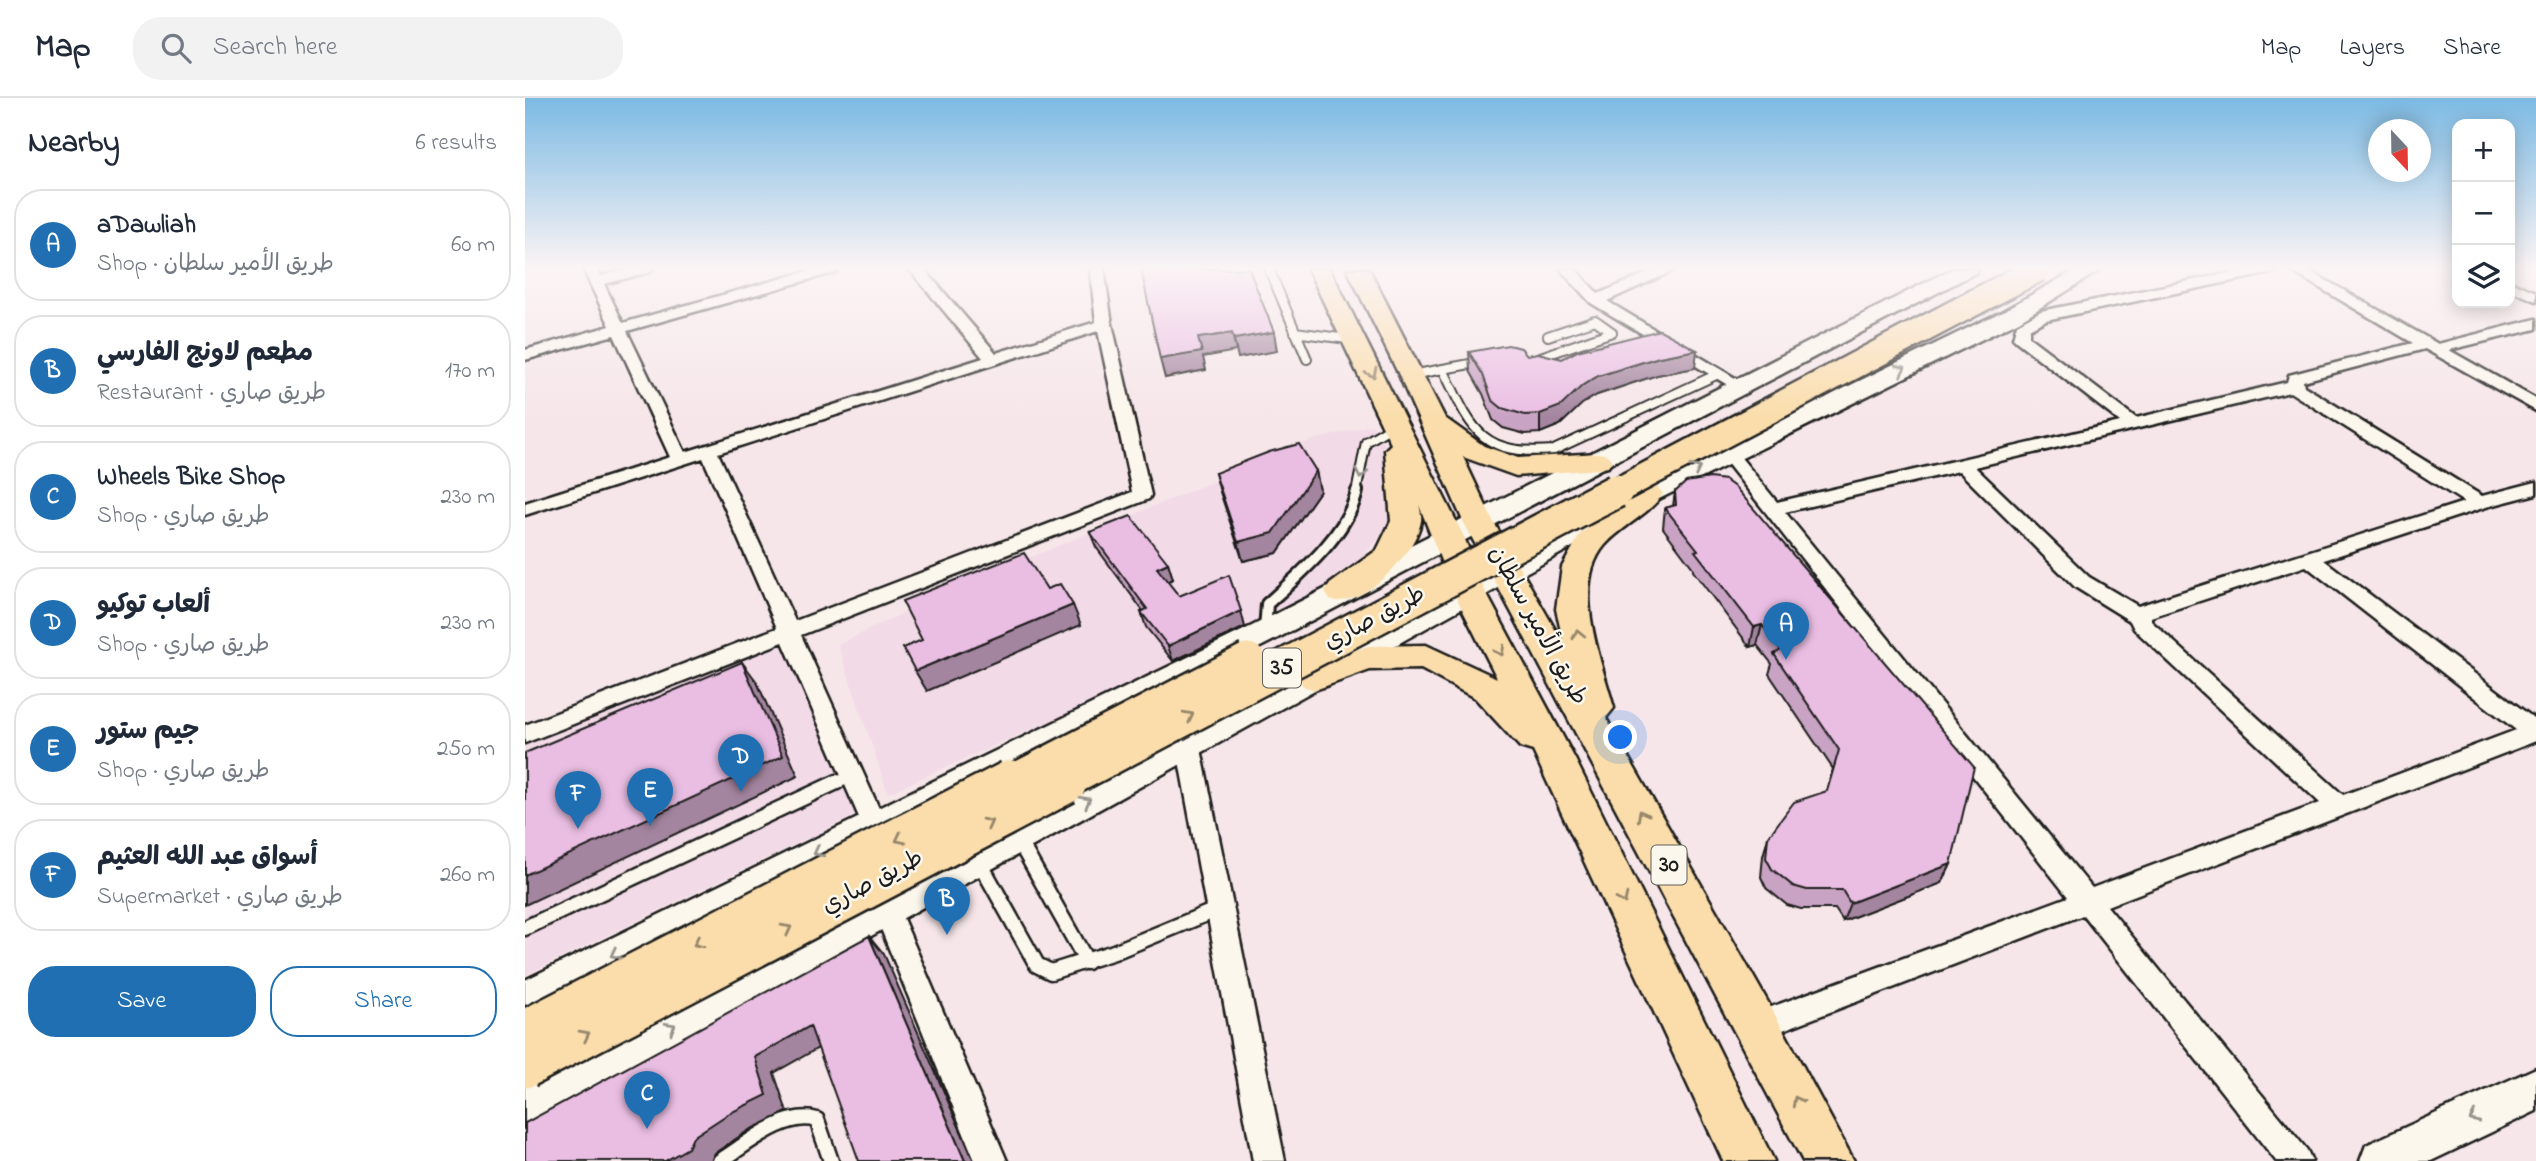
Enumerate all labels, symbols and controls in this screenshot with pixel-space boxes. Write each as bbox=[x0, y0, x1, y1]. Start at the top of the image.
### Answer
search box bbox=[133, 17, 623, 80]
text: Map bbox=[35, 24, 91, 72]
icon: search bbox=[157, 29, 195, 67]
text: Search here bbox=[213, 29, 337, 67]
text: Map bbox=[2261, 31, 2301, 66]
text: Layers bbox=[2339, 31, 2405, 66]
text: Share bbox=[2443, 31, 2501, 66]
north arrow bbox=[2368, 119, 2431, 182]
map controls bbox=[2452, 119, 2515, 308]
button: + bbox=[2452, 119, 2515, 182]
text: Nearby bbox=[28, 122, 120, 166]
text: 6 results bbox=[416, 127, 497, 160]
button: − bbox=[2452, 182, 2515, 245]
text: aDawliah bbox=[97, 207, 196, 245]
text: A bbox=[46, 229, 60, 262]
text: 60 m bbox=[451, 229, 495, 262]
button: layers bbox=[2452, 245, 2515, 308]
text: Shop · طريق الأمير سلطان bbox=[97, 248, 334, 281]
text: مطعم لاونج الفارسي bbox=[97, 335, 313, 373]
text: B bbox=[45, 355, 61, 388]
text: 170 m bbox=[445, 355, 495, 388]
one-way arrow bbox=[1894, 364, 1906, 378]
one-way arrow bbox=[1364, 366, 1378, 379]
text: Restaurant · طريق صاري bbox=[97, 377, 326, 410]
text: Wheels Bike Shop bbox=[97, 459, 285, 497]
one-way arrow bbox=[1689, 464, 1701, 478]
one-way arrow bbox=[1354, 468, 1369, 480]
text: C bbox=[47, 481, 59, 514]
text: 230 m bbox=[441, 481, 495, 514]
text: Shop · طريق صاري bbox=[97, 500, 270, 533]
street label: طريق الأمير سلطان bbox=[1479, 539, 1597, 712]
street label: طريق صاري bbox=[1318, 578, 1432, 660]
text: ألعاب توكيو bbox=[97, 587, 210, 625]
pin: A bbox=[1763, 602, 1809, 660]
text: D bbox=[45, 607, 61, 640]
text: 230 m bbox=[441, 607, 495, 640]
one-way arrow bbox=[1572, 628, 1586, 640]
text: Shop · طريق صاري bbox=[97, 629, 270, 662]
one-way arrow bbox=[1492, 644, 1506, 656]
road number: 35 bbox=[1263, 648, 1301, 688]
one-way arrow bbox=[1182, 711, 1194, 725]
text: جيم ستور bbox=[97, 713, 199, 751]
your location bbox=[1603, 720, 1637, 754]
text: E bbox=[46, 733, 60, 766]
text: 250 m bbox=[437, 733, 495, 766]
pin: D bbox=[718, 734, 764, 792]
text: Shop · طريق صاري bbox=[97, 755, 270, 788]
pin: E bbox=[627, 768, 673, 826]
pin: F bbox=[555, 771, 601, 829]
one-way arrow bbox=[1078, 796, 1091, 809]
one-way arrow bbox=[1636, 809, 1650, 822]
one-way arrow bbox=[981, 817, 993, 831]
one-way arrow bbox=[895, 831, 907, 844]
text: أسواق عبد الله العثيم bbox=[97, 839, 317, 877]
street label: طريق صاري bbox=[816, 842, 930, 924]
one-way arrow bbox=[813, 844, 825, 858]
road number: 30 bbox=[1651, 846, 1687, 884]
text: F bbox=[46, 859, 60, 892]
text: 260 m bbox=[440, 859, 495, 892]
pin: B bbox=[924, 877, 970, 935]
text: Supermarket · طريق صاري bbox=[97, 881, 343, 914]
one-way arrow bbox=[1615, 892, 1629, 904]
one-way arrow bbox=[780, 923, 792, 937]
one-way arrow bbox=[693, 935, 705, 949]
one-way arrow bbox=[610, 946, 622, 960]
button: Save bbox=[28, 966, 256, 1037]
button: Share bbox=[270, 966, 497, 1037]
one-way arrow bbox=[664, 1022, 676, 1035]
one-way arrow bbox=[578, 1029, 591, 1043]
pin: C bbox=[624, 1071, 670, 1129]
one-way arrow bbox=[1792, 1095, 1805, 1108]
one-way arrow bbox=[2469, 1110, 2481, 1124]

